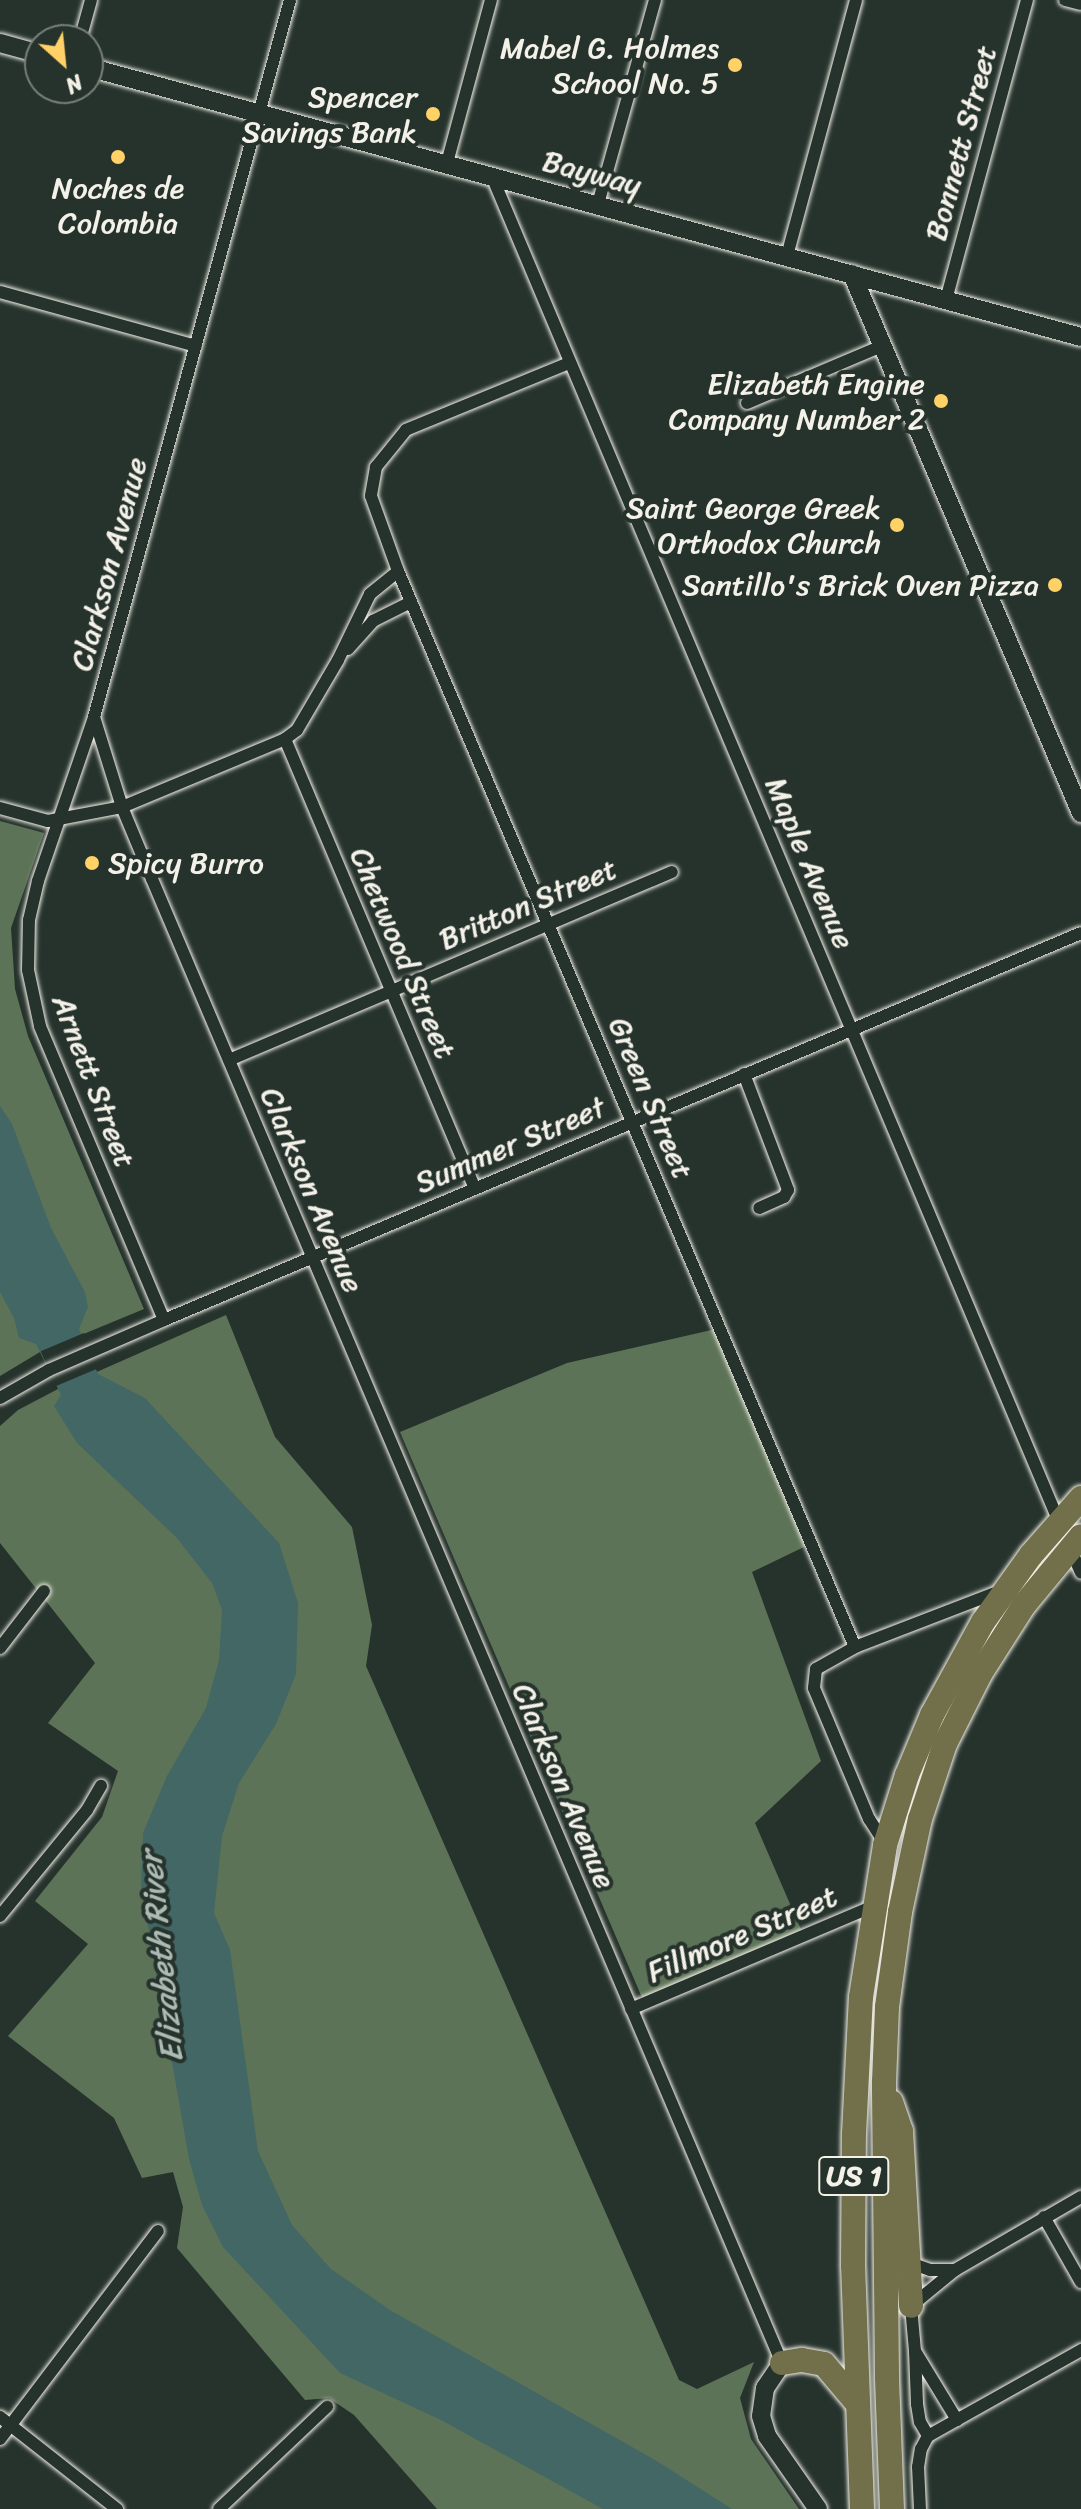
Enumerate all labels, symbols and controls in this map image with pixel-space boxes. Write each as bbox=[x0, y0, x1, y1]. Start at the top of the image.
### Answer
north arrow bbox=[24, 24, 104, 104]
place label: Mabel G. Holmes School No. 5 bbox=[500, 30, 719, 100]
street label: Bonnett Street bbox=[918, 41, 1004, 245]
marker: Mabel G. Holmes School No. 5 bbox=[726, 56, 744, 74]
text: N bbox=[59, 63, 90, 105]
place label: Spencer Savings Bank bbox=[242, 79, 417, 150]
marker: Spencer Savings Bank bbox=[424, 105, 442, 123]
street label: Bayway bbox=[539, 143, 645, 203]
marker: Noches de Colombia bbox=[109, 148, 127, 166]
place label: Noches de Colombia bbox=[51, 170, 185, 240]
place label: Elizabeth Engine Company Number 2 bbox=[669, 366, 925, 436]
marker: Elizabeth Engine Company Number 2 bbox=[932, 392, 950, 410]
street label: Clarkson Avenue bbox=[63, 453, 155, 675]
place label: Saint George Greek Orthodox Church bbox=[625, 490, 881, 560]
marker: Saint George Greek Orthodox Church bbox=[888, 516, 906, 534]
place label: Santillo's Brick Oven Pizza bbox=[682, 567, 1039, 603]
marker: Santillo's Brick Oven Pizza bbox=[1046, 576, 1064, 594]
street label: Maple Avenue bbox=[758, 772, 862, 954]
street label: Chetwood Street bbox=[343, 843, 463, 1063]
place label: Spicy Burro bbox=[108, 845, 264, 881]
street label: Britton Street bbox=[433, 850, 623, 958]
marker: Spicy Burro bbox=[83, 854, 101, 872]
street label: Arnett Street bbox=[44, 989, 144, 1173]
street label: Green Street bbox=[601, 1011, 701, 1185]
street label: Clarkson Avenue bbox=[253, 1082, 371, 1298]
street label: Summer Street bbox=[409, 1089, 611, 1201]
street label: Clarkson Avenue bbox=[505, 1678, 623, 1894]
water label: Elizabeth River bbox=[132, 1850, 192, 2064]
street label: Fillmore Street bbox=[642, 1878, 842, 1990]
road number: US 1 bbox=[818, 2152, 890, 2200]

